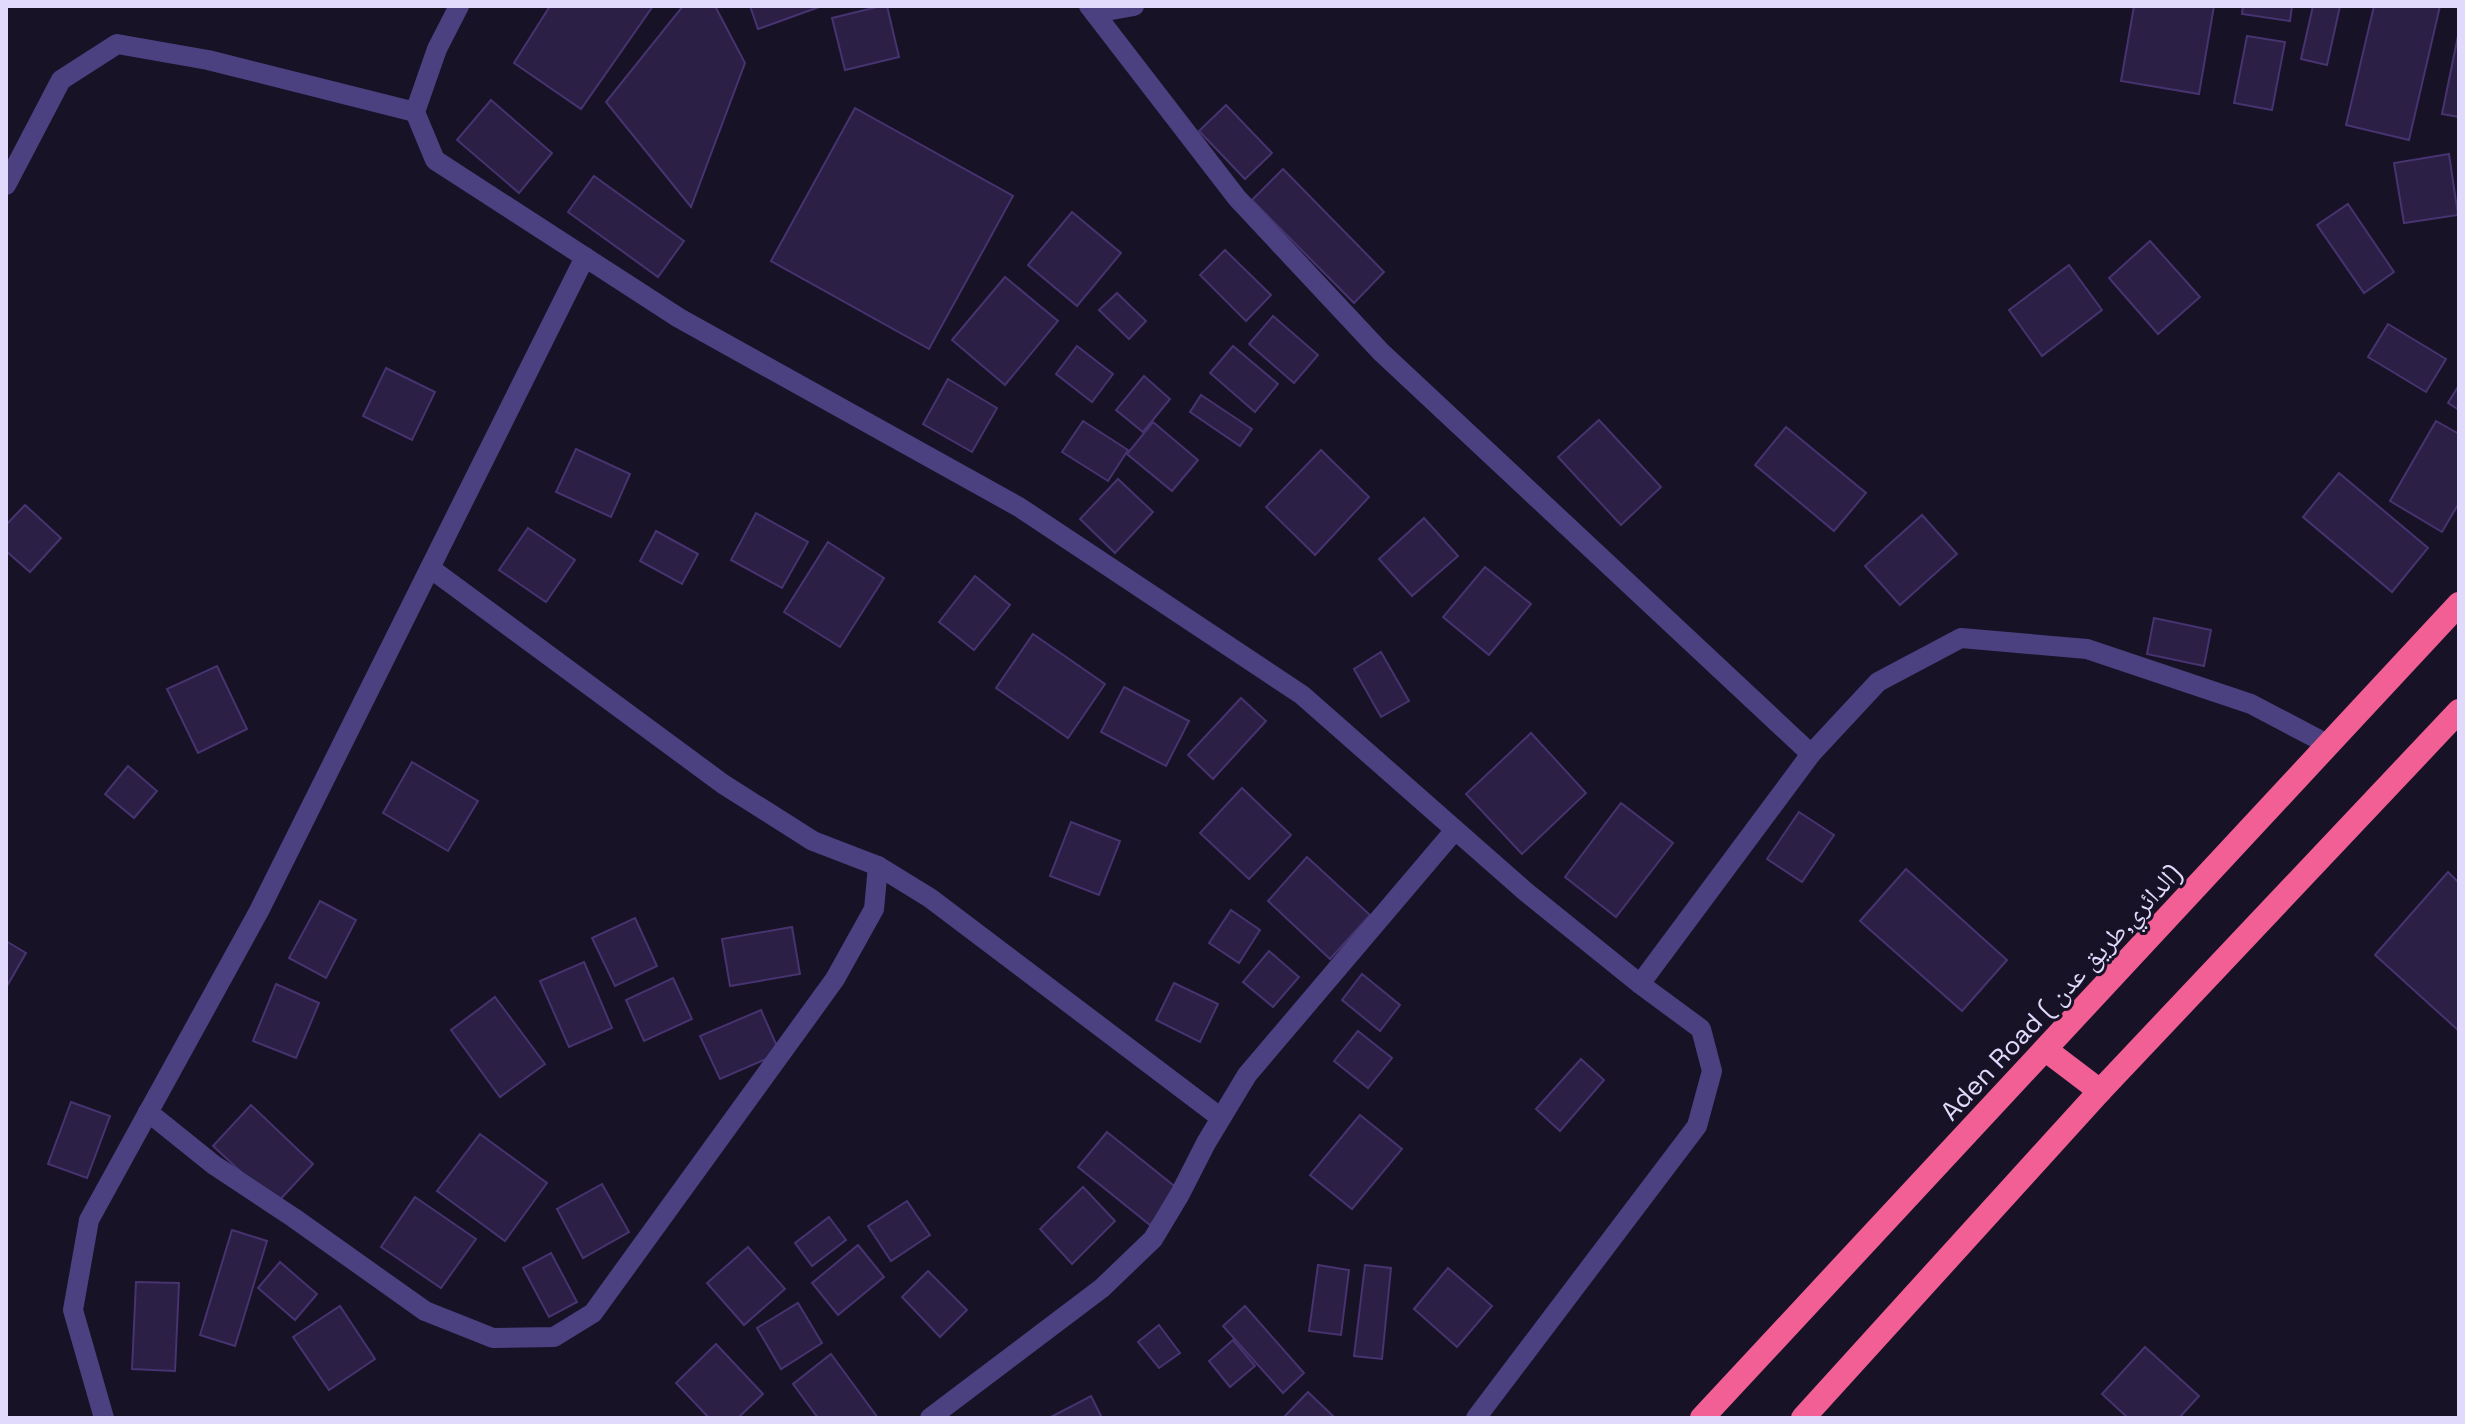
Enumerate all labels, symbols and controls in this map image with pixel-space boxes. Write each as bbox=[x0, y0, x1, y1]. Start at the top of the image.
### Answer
street label: Aden Road ( الدائري,طريق عدن) bbox=[1933, 856, 2192, 1130]

